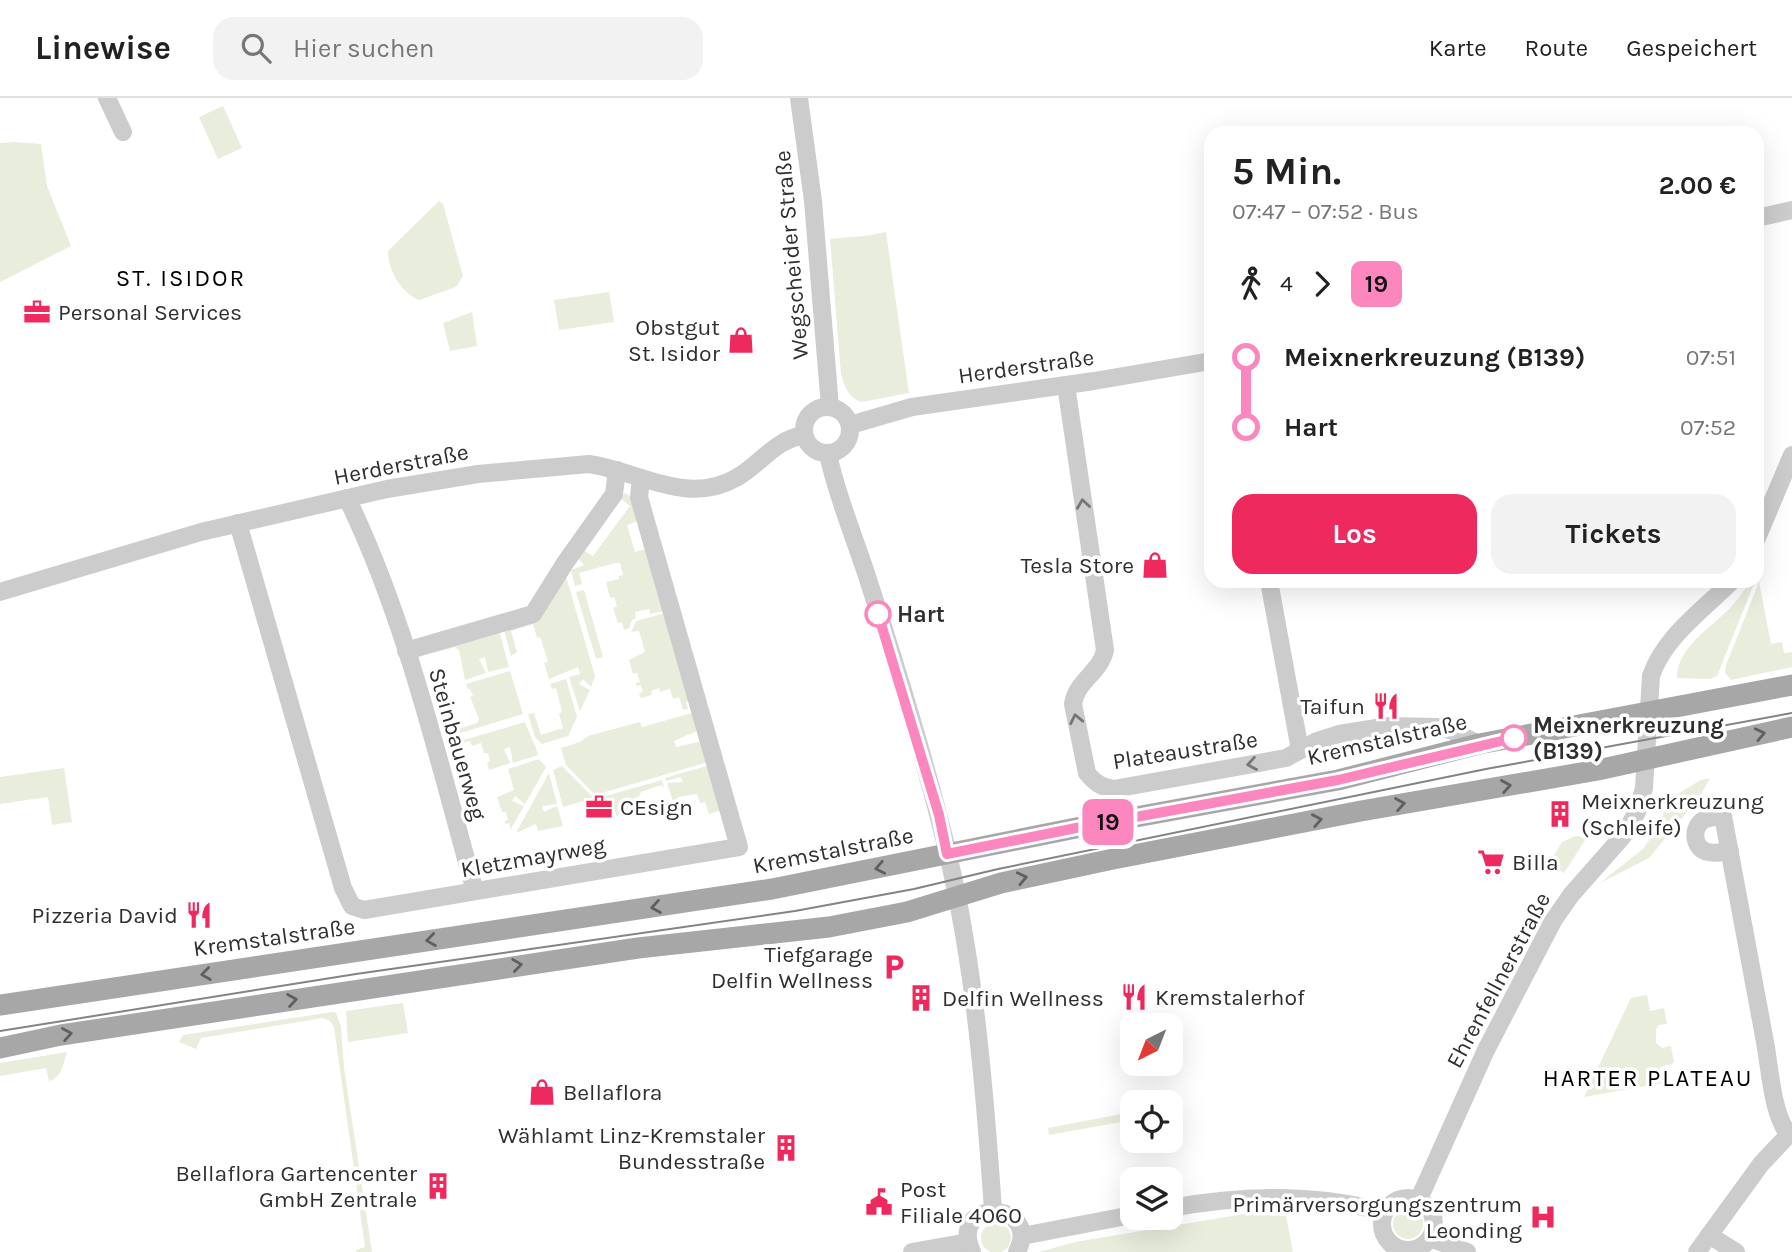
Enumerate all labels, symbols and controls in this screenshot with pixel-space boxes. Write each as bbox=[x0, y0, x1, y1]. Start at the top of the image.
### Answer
search box bbox=[213, 17, 703, 80]
text: Linewise bbox=[35, 29, 171, 67]
icon: search bbox=[237, 29, 275, 67]
text: Hier suchen bbox=[293, 33, 435, 64]
text: Karte bbox=[1429, 34, 1487, 62]
text: Route bbox=[1525, 34, 1588, 62]
text: Gespeichert bbox=[1626, 34, 1757, 62]
street label: Wegscheider Straße bbox=[769, 149, 814, 361]
text: 5 Min. bbox=[1232, 149, 1341, 194]
text: 2.00 € bbox=[1659, 170, 1736, 201]
text: 07:47 – 07:52 · Bus bbox=[1232, 198, 1419, 225]
district label: ST. ISIDOR bbox=[116, 264, 246, 292]
icon: walk bbox=[1232, 265, 1270, 303]
icon: forward bbox=[1303, 265, 1341, 303]
text: 4 bbox=[1280, 270, 1293, 297]
text: 19 bbox=[1365, 270, 1388, 298]
office icon: Personal Services bbox=[22, 297, 52, 327]
place label: Personal Services bbox=[58, 299, 242, 326]
place label: Obstgut St. Isidor bbox=[628, 314, 721, 367]
shop icon: Obstgut St. Isidor bbox=[726, 325, 756, 355]
text: Meixnerkreuzung (B139) bbox=[1284, 342, 1585, 373]
street label: Herderstraße bbox=[956, 344, 1096, 389]
text: 07:51 bbox=[1686, 344, 1736, 371]
text: Hart bbox=[1284, 412, 1338, 443]
text: 07:52 bbox=[1680, 414, 1736, 441]
street label: Herderstraße bbox=[331, 438, 471, 491]
button: Los bbox=[1232, 494, 1477, 574]
button: Tickets bbox=[1491, 494, 1736, 574]
one-way arrow bbox=[1076, 499, 1091, 510]
shop icon: Tesla Store bbox=[1140, 550, 1170, 580]
place label: Tesla Store bbox=[1021, 552, 1134, 579]
marker: Hart bbox=[865, 601, 891, 627]
place label: Hart bbox=[897, 601, 945, 628]
street label: Steinbauerweg bbox=[423, 665, 492, 823]
restaurant icon: Taifun bbox=[1371, 691, 1401, 721]
place label: Taifun bbox=[1300, 693, 1365, 720]
street label: Kremstalstraße bbox=[1305, 708, 1470, 771]
place label: Meixnerkreuzung (B139) bbox=[1533, 712, 1724, 765]
one-way arrow bbox=[1069, 713, 1084, 725]
marker: Meixnerkreuzung (B139) bbox=[1501, 725, 1527, 751]
street label: Plateaustraße bbox=[1111, 726, 1260, 775]
one-way arrow bbox=[1754, 727, 1766, 742]
one-way arrow bbox=[1246, 756, 1258, 771]
one-way arrow bbox=[1500, 779, 1512, 794]
place label: Meixnerkreuzung (Schleife) bbox=[1581, 788, 1764, 841]
office icon: CEsign bbox=[584, 792, 614, 822]
place label: CEsign bbox=[620, 794, 693, 821]
one-way arrow bbox=[1394, 797, 1405, 812]
line badge: 19 bbox=[1076, 799, 1140, 845]
building icon: Meixnerkreuzung (Schleife) bbox=[1545, 799, 1575, 829]
text: 19 bbox=[1096, 808, 1120, 836]
one-way arrow bbox=[1311, 813, 1323, 828]
street label: Kremstalstraße bbox=[750, 822, 916, 879]
street label: Kletzmayrweg bbox=[459, 831, 608, 884]
supermarket icon: Billa bbox=[1476, 847, 1506, 877]
place label: Billa bbox=[1512, 849, 1559, 876]
one-way arrow bbox=[874, 859, 886, 874]
one-way arrow bbox=[1016, 872, 1028, 887]
street label: Ehrenfellnerstraße bbox=[1441, 888, 1556, 1073]
one-way arrow bbox=[650, 899, 662, 914]
restaurant icon: Pizzeria David bbox=[184, 900, 214, 930]
place label: Pizzeria David bbox=[32, 902, 178, 929]
street label: Kremstalstraße bbox=[191, 913, 357, 962]
one-way arrow bbox=[425, 933, 437, 948]
place label: Tiefgarage Delfin Wellness bbox=[711, 941, 873, 994]
parking icon: Tiefgarage Delfin Wellness bbox=[879, 952, 909, 982]
one-way arrow bbox=[511, 958, 522, 973]
one-way arrow bbox=[200, 966, 212, 981]
restaurant icon: Kremstalerhof bbox=[1119, 982, 1149, 1012]
building icon: Delfin Wellness bbox=[906, 983, 936, 1013]
place label: Kremstalerhof bbox=[1155, 984, 1305, 1011]
place label: Delfin Wellness bbox=[942, 985, 1104, 1012]
one-way arrow bbox=[286, 993, 298, 1008]
north arrow bbox=[1120, 1013, 1183, 1076]
map controls bbox=[1120, 1013, 1183, 1230]
one-way arrow bbox=[61, 1027, 73, 1042]
district label: HARTER PLATEAU bbox=[1543, 1064, 1753, 1092]
shop icon: Bellaflora bbox=[527, 1077, 557, 1107]
place label: Bellaflora bbox=[563, 1079, 663, 1106]
button: locate bbox=[1120, 1090, 1183, 1153]
place label: Wählamt Linz-Kremstaler Bundesstraße bbox=[498, 1122, 766, 1175]
building icon: Wählamt Linz-Kremstaler Bundesstraße bbox=[771, 1133, 801, 1163]
place label: Bellaflora Gartencenter GmbH Zentrale bbox=[176, 1160, 418, 1213]
button: layers bbox=[1120, 1167, 1183, 1230]
building icon: Bellaflora Gartencenter GmbH Zentrale bbox=[423, 1171, 453, 1201]
place label: Post Filiale 4060 bbox=[900, 1176, 1022, 1229]
public building icon: Post Filiale 4060 bbox=[864, 1187, 894, 1217]
place label: Primärversorgungszentrum Leonding bbox=[1232, 1191, 1522, 1244]
hospital icon: Primärversorgungszentrum Leonding bbox=[1528, 1202, 1558, 1232]

